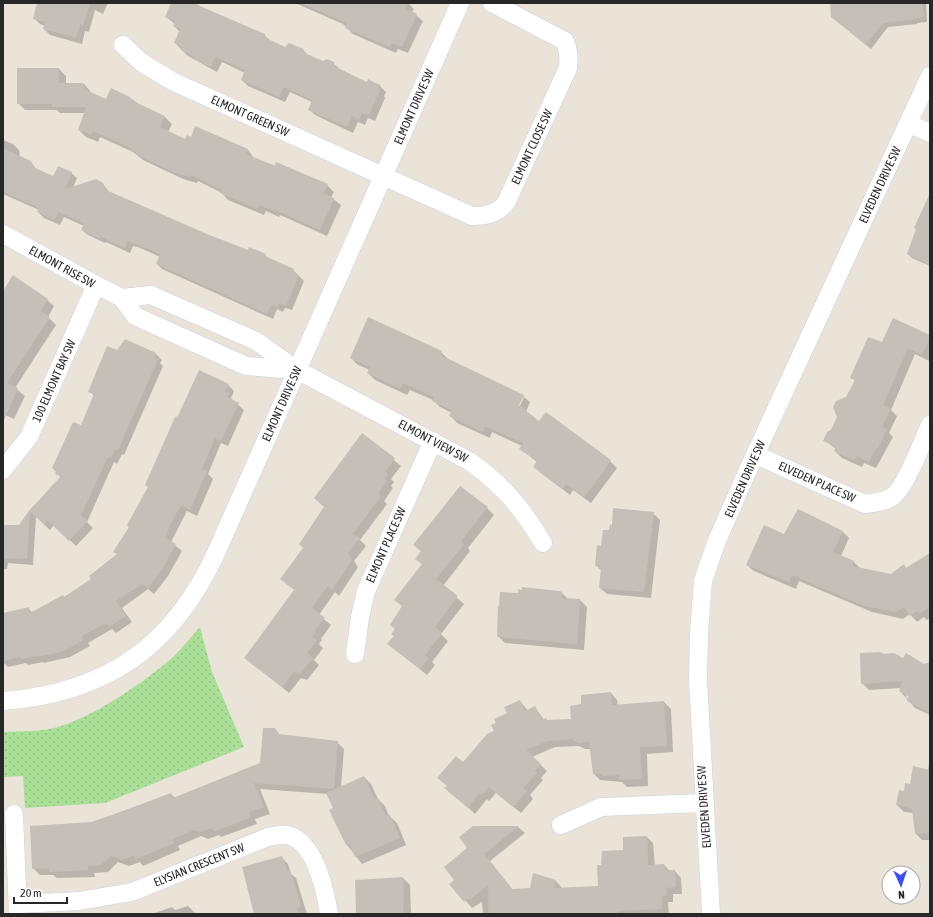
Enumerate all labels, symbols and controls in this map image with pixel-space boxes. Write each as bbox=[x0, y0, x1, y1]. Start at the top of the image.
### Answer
street label: ELMONT DRIVE SW bbox=[391, 67, 437, 147]
street label: ELMONT GREEN SW bbox=[209, 93, 291, 140]
street label: ELMONT CLOSE SW bbox=[509, 107, 556, 187]
street label: ELVEDEN DRIVE SW bbox=[856, 144, 904, 225]
street label: ELMONT RISE SW bbox=[27, 243, 98, 291]
street label: 100 ELMONT BAY SW bbox=[29, 337, 79, 425]
street label: ELMONT DRIVE SW bbox=[259, 364, 305, 444]
street label: ELMONT VIEW SW bbox=[396, 417, 471, 465]
street label: ELVEDEN DRIVE SW bbox=[722, 438, 768, 520]
street label: ELVEDEN PLACE SW bbox=[776, 459, 858, 505]
street label: ELMONT PLACE SW bbox=[363, 505, 409, 585]
street label: ELVEDEN DRIVE SW bbox=[694, 765, 714, 849]
street label: ELYSIAN CRESCENT SW bbox=[152, 840, 247, 890]
north arrow bbox=[881, 865, 921, 905]
scale bar bbox=[14, 879, 67, 905]
text: 20 m bbox=[20, 886, 42, 900]
text: N bbox=[898, 889, 905, 901]

